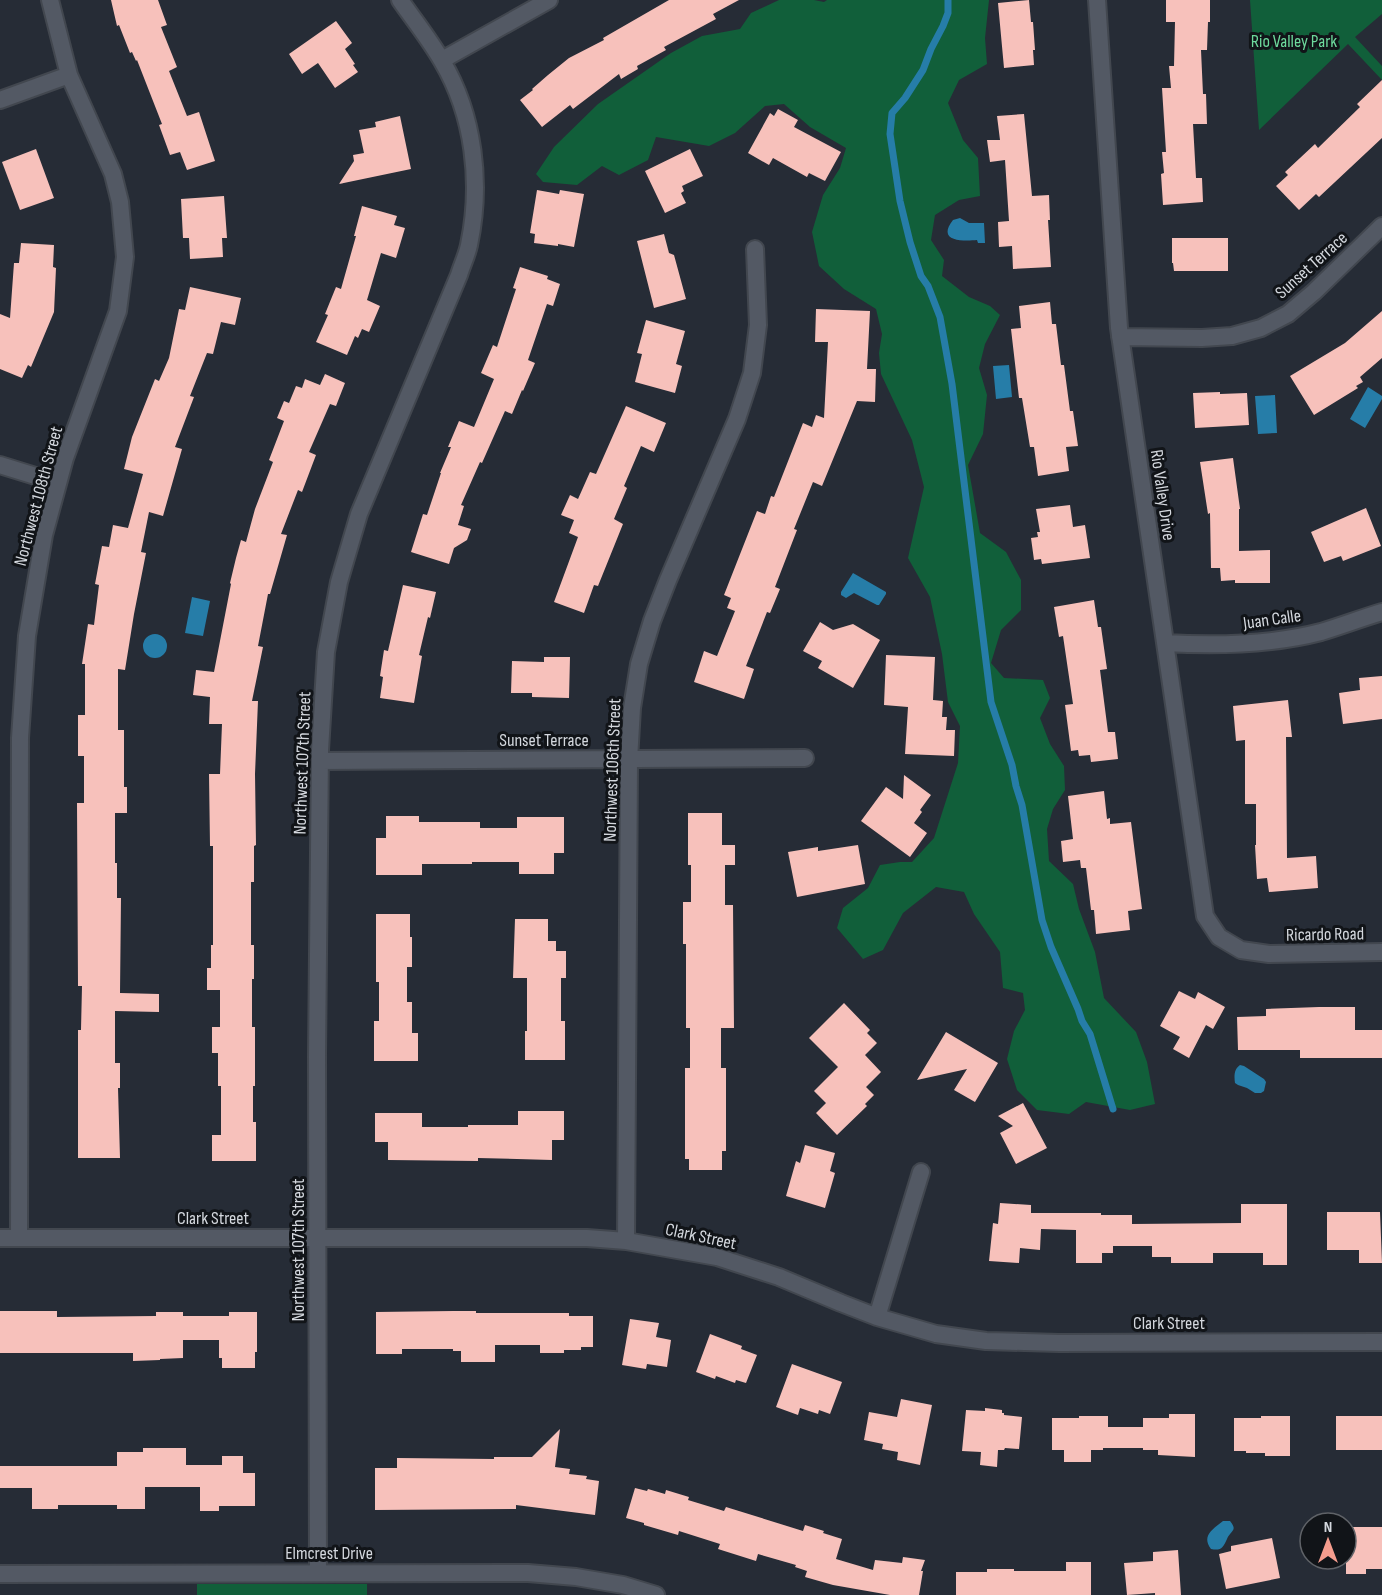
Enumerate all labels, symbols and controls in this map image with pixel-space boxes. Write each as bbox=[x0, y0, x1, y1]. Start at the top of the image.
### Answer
park label: Rio Valley Park bbox=[1251, 31, 1337, 52]
street label: Sunset Terrace bbox=[1271, 228, 1352, 303]
street label: Northwest 108th Street bbox=[10, 424, 67, 568]
street label: Rio Valley Drive bbox=[1146, 448, 1179, 542]
street label: Juan Calle bbox=[1241, 605, 1302, 634]
street label: Northwest 107th Street bbox=[290, 691, 316, 835]
street label: Northwest 106th Street bbox=[600, 697, 626, 842]
street label: Sunset Terrace bbox=[499, 730, 589, 751]
street label: Ricardo Road bbox=[1286, 923, 1364, 946]
street label: Northwest 107th Street bbox=[288, 1178, 309, 1322]
street label: Clark Street bbox=[177, 1208, 249, 1229]
street label: Clark Street bbox=[664, 1219, 739, 1254]
street label: Clark Street bbox=[1133, 1313, 1205, 1334]
north arrow bbox=[1298, 1511, 1358, 1571]
text: N bbox=[1324, 1518, 1332, 1537]
street label: Elmcrest Drive bbox=[285, 1543, 373, 1564]

